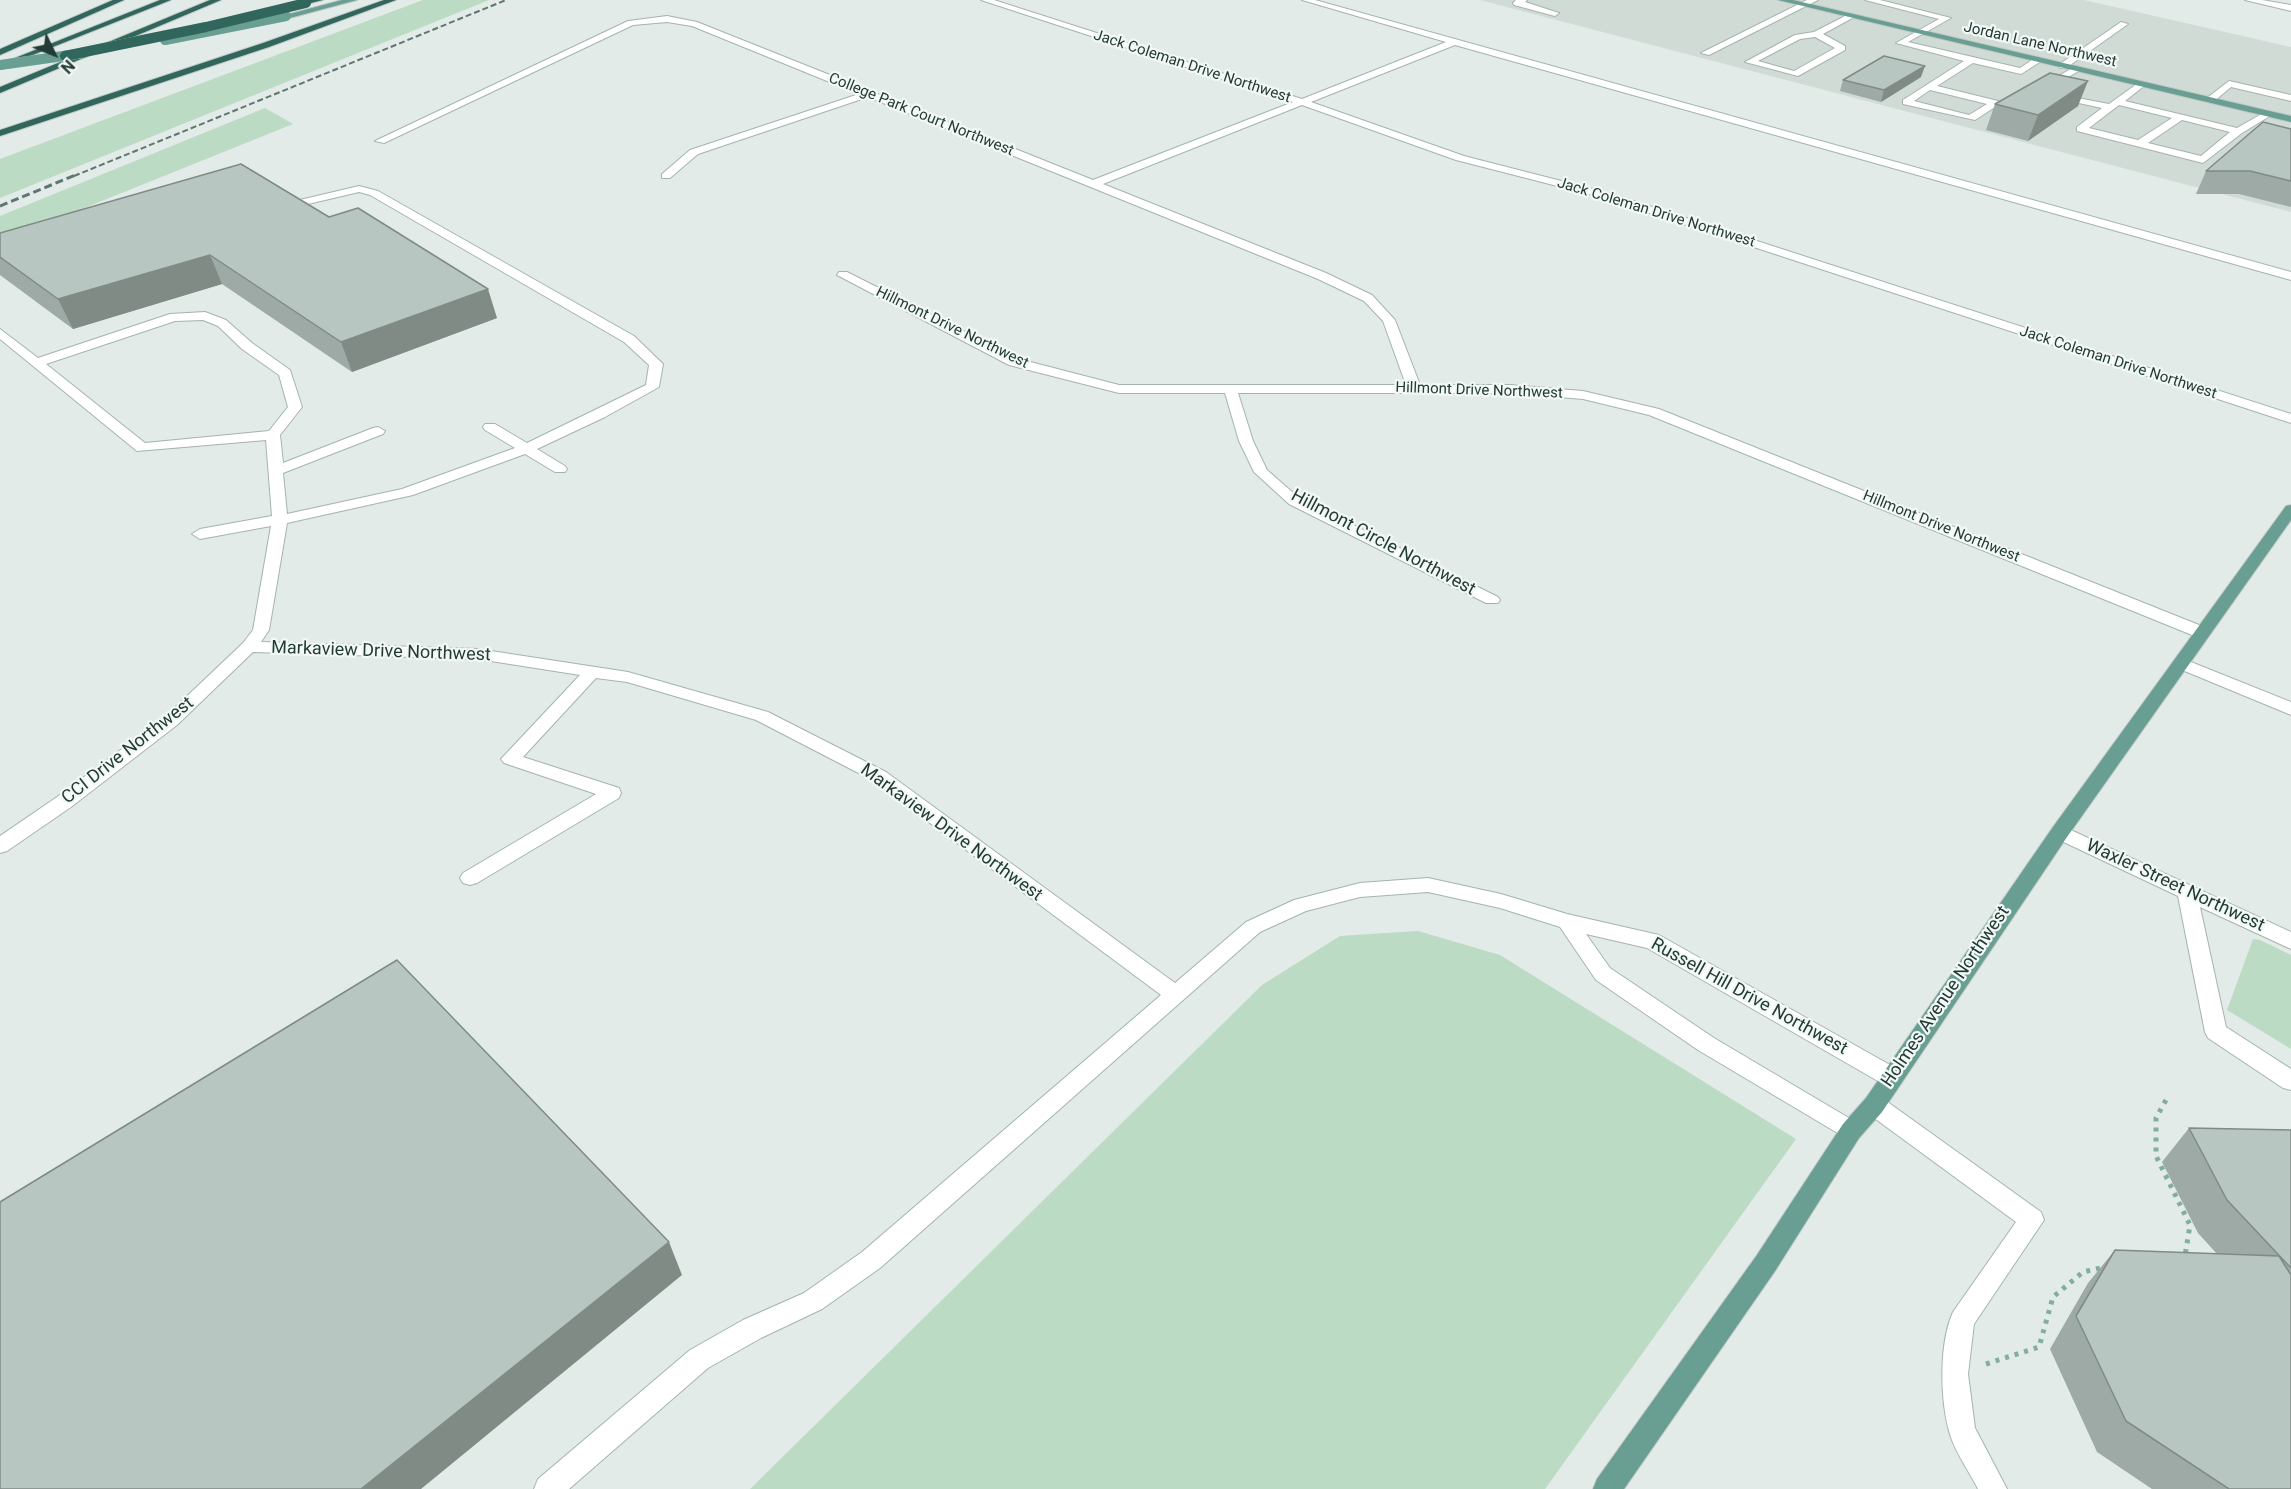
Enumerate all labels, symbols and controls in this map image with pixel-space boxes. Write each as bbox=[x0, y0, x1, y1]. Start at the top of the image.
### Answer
street label: Jordan Lane Northwest bbox=[1962, 19, 2118, 71]
north arrow bbox=[24, 24, 84, 84]
street label: Jack Coleman Drive Northwest bbox=[1091, 27, 1293, 107]
text: N bbox=[57, 56, 78, 77]
street label: College Park Court Northwest bbox=[826, 70, 1016, 160]
street label: Jack Coleman Drive Northwest bbox=[1555, 174, 1757, 252]
street label: Hillmont Drive Northwest bbox=[873, 283, 1031, 373]
street label: Jack Coleman Drive Northwest bbox=[2017, 323, 2219, 403]
street label: Hillmont Drive Northwest bbox=[1395, 379, 1563, 403]
street label: Hillmont Circle Northwest bbox=[1287, 485, 1479, 601]
street label: Hillmont Drive Northwest bbox=[1860, 487, 2022, 567]
street label: Markaview Drive Northwest bbox=[271, 637, 491, 667]
street label: CCI Drive Northwest bbox=[58, 693, 198, 809]
street label: Markaview Drive Northwest bbox=[856, 760, 1046, 906]
street label: Waxler Street Northwest bbox=[2082, 835, 2268, 937]
street label: Holmes Avenue Northwest bbox=[1877, 902, 2015, 1092]
street label: Russell Hill Drive Northwest bbox=[1647, 934, 1851, 1060]

